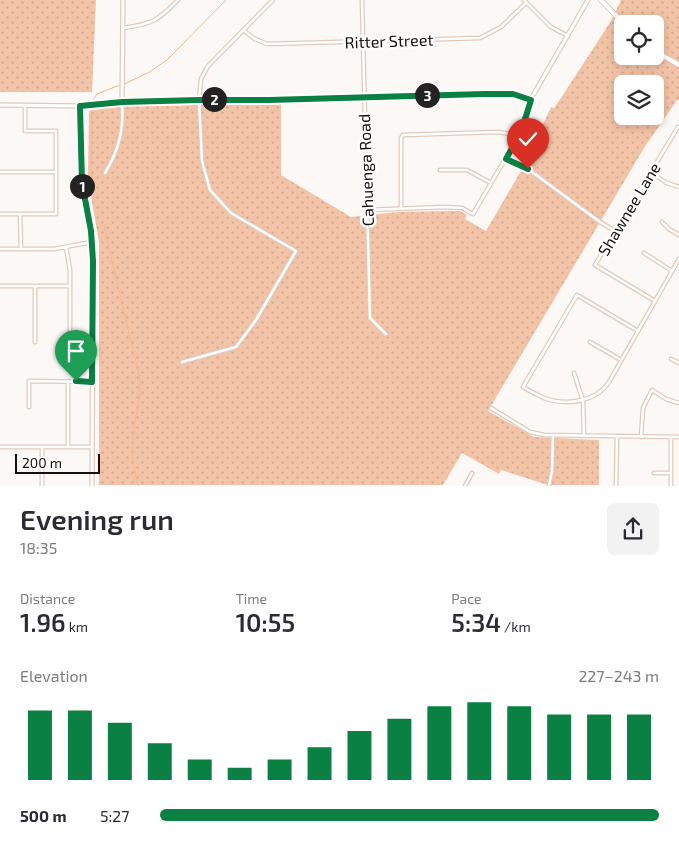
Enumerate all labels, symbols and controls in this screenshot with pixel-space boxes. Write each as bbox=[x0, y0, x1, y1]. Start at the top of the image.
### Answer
map controls bbox=[614, 15, 664, 125]
button: locate bbox=[614, 15, 664, 65]
street label: Ritter Street bbox=[344, 29, 434, 52]
button: layers bbox=[614, 75, 664, 125]
pin: 3 bbox=[414, 82, 440, 108]
pin: 2 bbox=[202, 86, 226, 112]
text: 3 bbox=[424, 87, 431, 104]
text: 2 bbox=[210, 91, 219, 108]
street label: Cahuenga Road bbox=[354, 114, 377, 226]
pin bbox=[507, 118, 549, 169]
icon: check bbox=[514, 125, 542, 153]
street label: Shawnee Lane bbox=[593, 159, 664, 259]
pin: 1 bbox=[70, 174, 94, 198]
text: 1 bbox=[79, 178, 86, 195]
pin bbox=[55, 330, 97, 381]
icon: arrive bbox=[62, 337, 90, 365]
scale bar bbox=[15, 450, 100, 474]
text: 200 m bbox=[22, 454, 62, 471]
text: Evening run bbox=[20, 502, 174, 536]
button: share bbox=[607, 503, 659, 555]
text: 18:35 bbox=[20, 538, 57, 557]
text: Distance bbox=[20, 590, 75, 607]
text: Time bbox=[236, 590, 267, 607]
text: Pace bbox=[451, 590, 481, 607]
text: 1.96 bbox=[20, 607, 66, 637]
text: 10:55 bbox=[236, 607, 295, 637]
text: 5:34 bbox=[451, 607, 501, 637]
text: km bbox=[66, 618, 88, 635]
text: /km bbox=[501, 618, 531, 635]
text: Elevation bbox=[20, 666, 88, 685]
text: 227–243 m bbox=[578, 666, 659, 685]
text: 500 m bbox=[20, 806, 67, 825]
text: 5:27 bbox=[100, 806, 130, 825]

